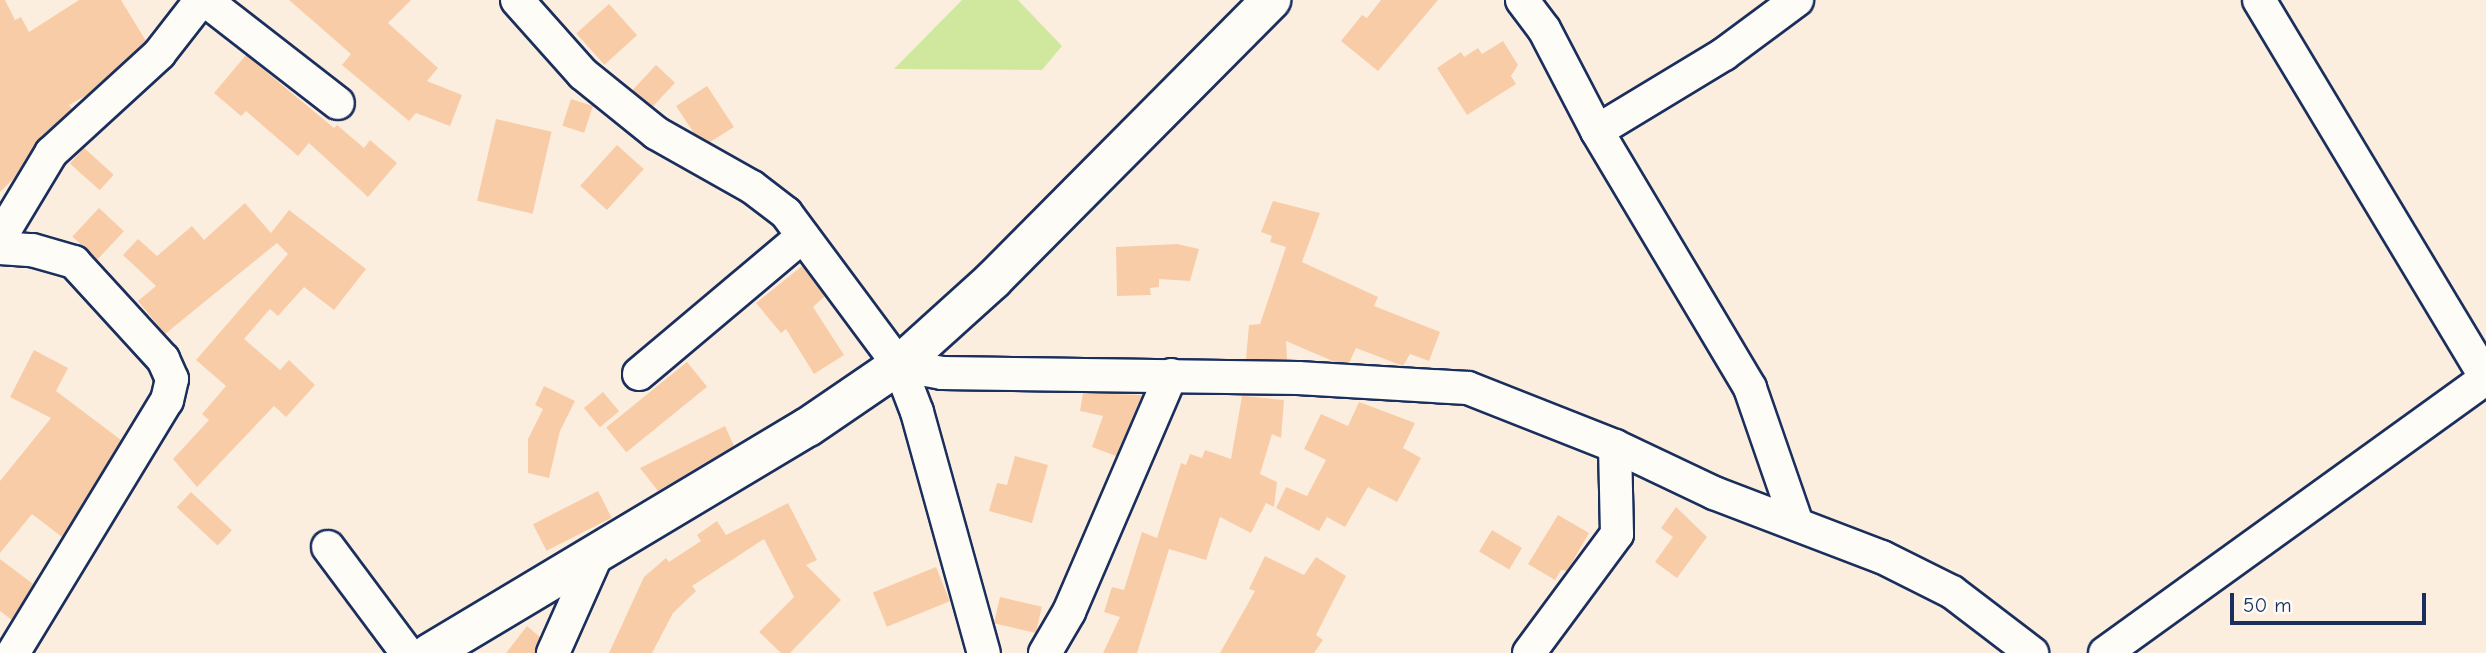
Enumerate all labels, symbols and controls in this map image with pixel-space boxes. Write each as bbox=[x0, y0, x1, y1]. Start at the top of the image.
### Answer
scale bar bbox=[2234, 580, 2430, 624]
text: 50 m bbox=[2243, 593, 2292, 617]

